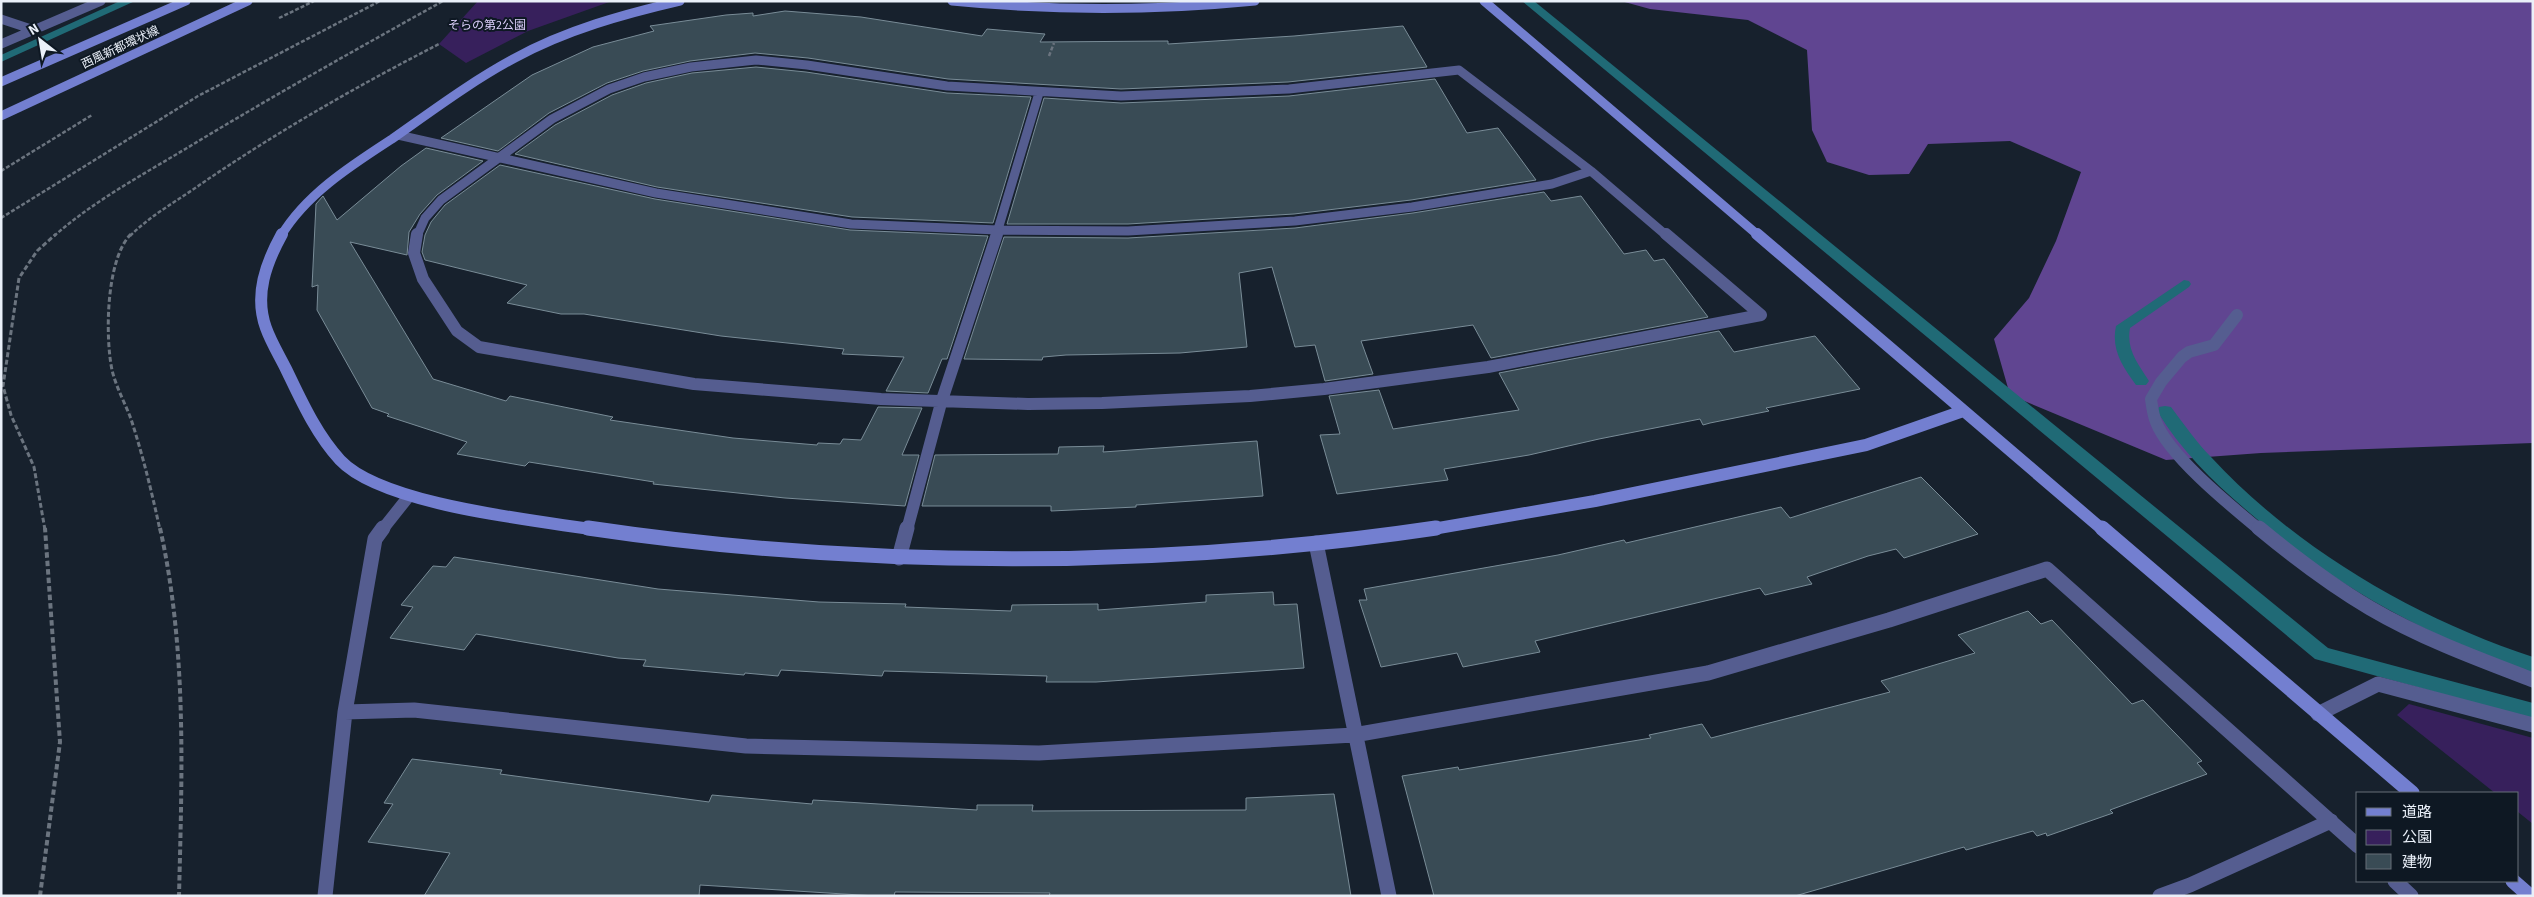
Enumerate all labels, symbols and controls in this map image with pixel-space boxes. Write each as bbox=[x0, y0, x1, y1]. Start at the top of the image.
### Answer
north arrow bbox=[15, 15, 65, 65]
park label: そらの第2公園 bbox=[448, 17, 526, 34]
text: N bbox=[25, 19, 43, 41]
street label: 西風新都環状線 bbox=[79, 22, 162, 73]
legend bbox=[2356, 792, 2519, 882]
text: 道路 bbox=[2402, 802, 2432, 823]
text: 公園 bbox=[2402, 827, 2432, 848]
text: 建物 bbox=[2402, 852, 2432, 873]

